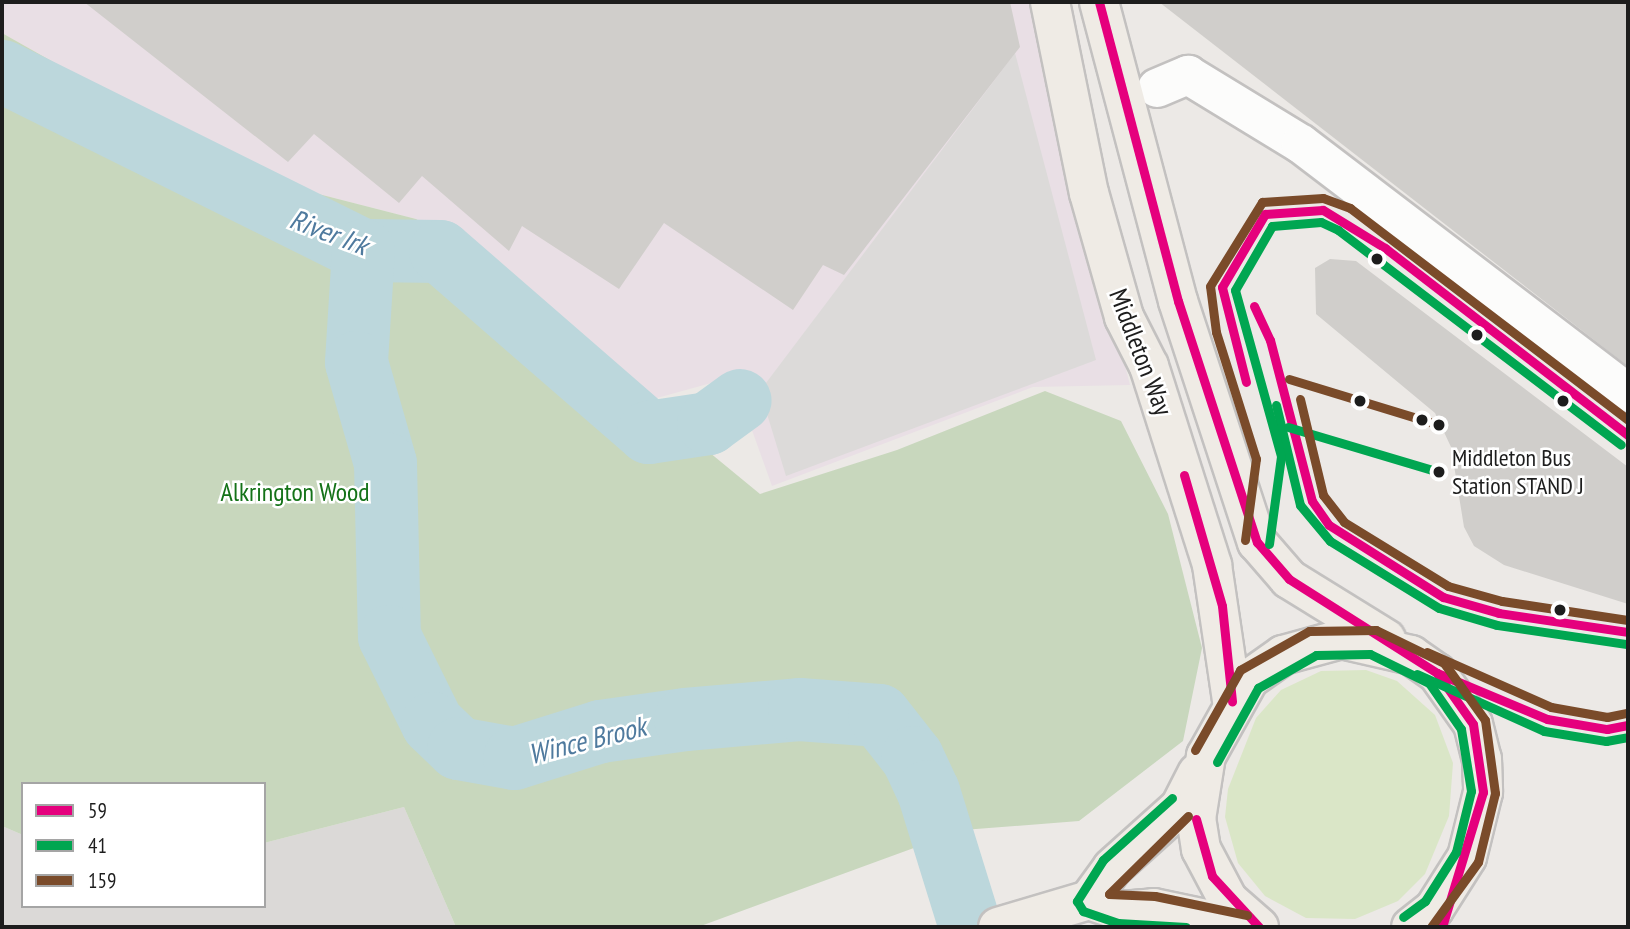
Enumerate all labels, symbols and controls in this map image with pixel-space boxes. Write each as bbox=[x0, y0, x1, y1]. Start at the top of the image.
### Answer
water label: River Irk bbox=[285, 202, 373, 262]
unlabelled marker bbox=[1370, 252, 1384, 266]
street label: Middleton Way bbox=[1103, 284, 1179, 420]
unlabelled marker bbox=[1470, 328, 1484, 342]
unlabelled marker bbox=[1353, 394, 1367, 408]
unlabelled marker bbox=[1556, 394, 1570, 408]
unlabelled marker bbox=[1415, 413, 1429, 427]
unlabelled marker bbox=[1432, 418, 1446, 432]
place label: Middleton Bus Station STAND J bbox=[1452, 444, 1584, 500]
marker: Middleton Bus Station STAND J bbox=[1432, 465, 1446, 479]
park label: Alkrington Wood bbox=[220, 476, 370, 508]
unlabelled marker bbox=[1553, 603, 1567, 617]
water label: Wince Brook bbox=[525, 709, 649, 771]
legend bbox=[21, 782, 266, 908]
text: 59 bbox=[88, 797, 107, 824]
text: 41 bbox=[88, 832, 107, 859]
text: 159 bbox=[88, 867, 116, 894]

